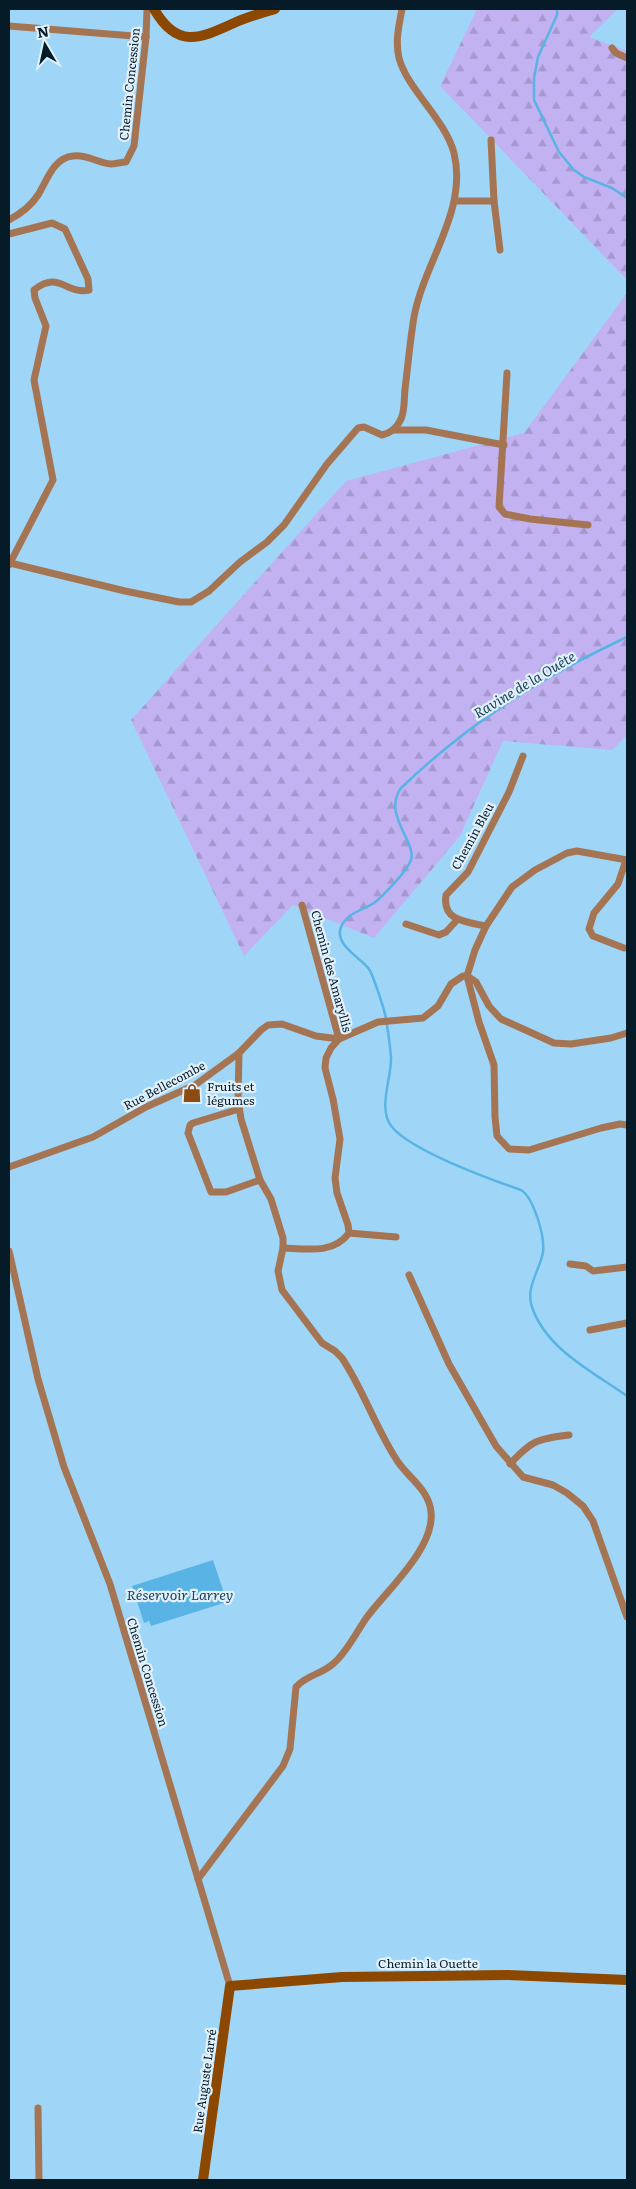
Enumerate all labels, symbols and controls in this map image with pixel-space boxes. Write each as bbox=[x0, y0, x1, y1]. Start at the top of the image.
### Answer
north arrow bbox=[20, 20, 70, 70]
text: N bbox=[35, 20, 50, 42]
street label: Chemin Concession bbox=[114, 27, 144, 141]
water label: Ravine de la Ouête bbox=[469, 645, 579, 722]
street label: Chemin Bleu bbox=[446, 799, 498, 873]
street label: Chemin des Amaryllis bbox=[307, 908, 357, 1035]
street label: Rue Bellecombe bbox=[120, 1056, 208, 1114]
place label: Fruits et légumes bbox=[207, 1077, 255, 1109]
shop icon: Fruits et légumes bbox=[181, 1082, 203, 1104]
water label: Réservoir Larrey bbox=[127, 1584, 233, 1604]
street label: Chemin Concession bbox=[123, 1615, 173, 1729]
street label: Chemin la Ouette bbox=[378, 1954, 478, 1972]
street label: Rue Auguste Larré bbox=[188, 2028, 220, 2134]

